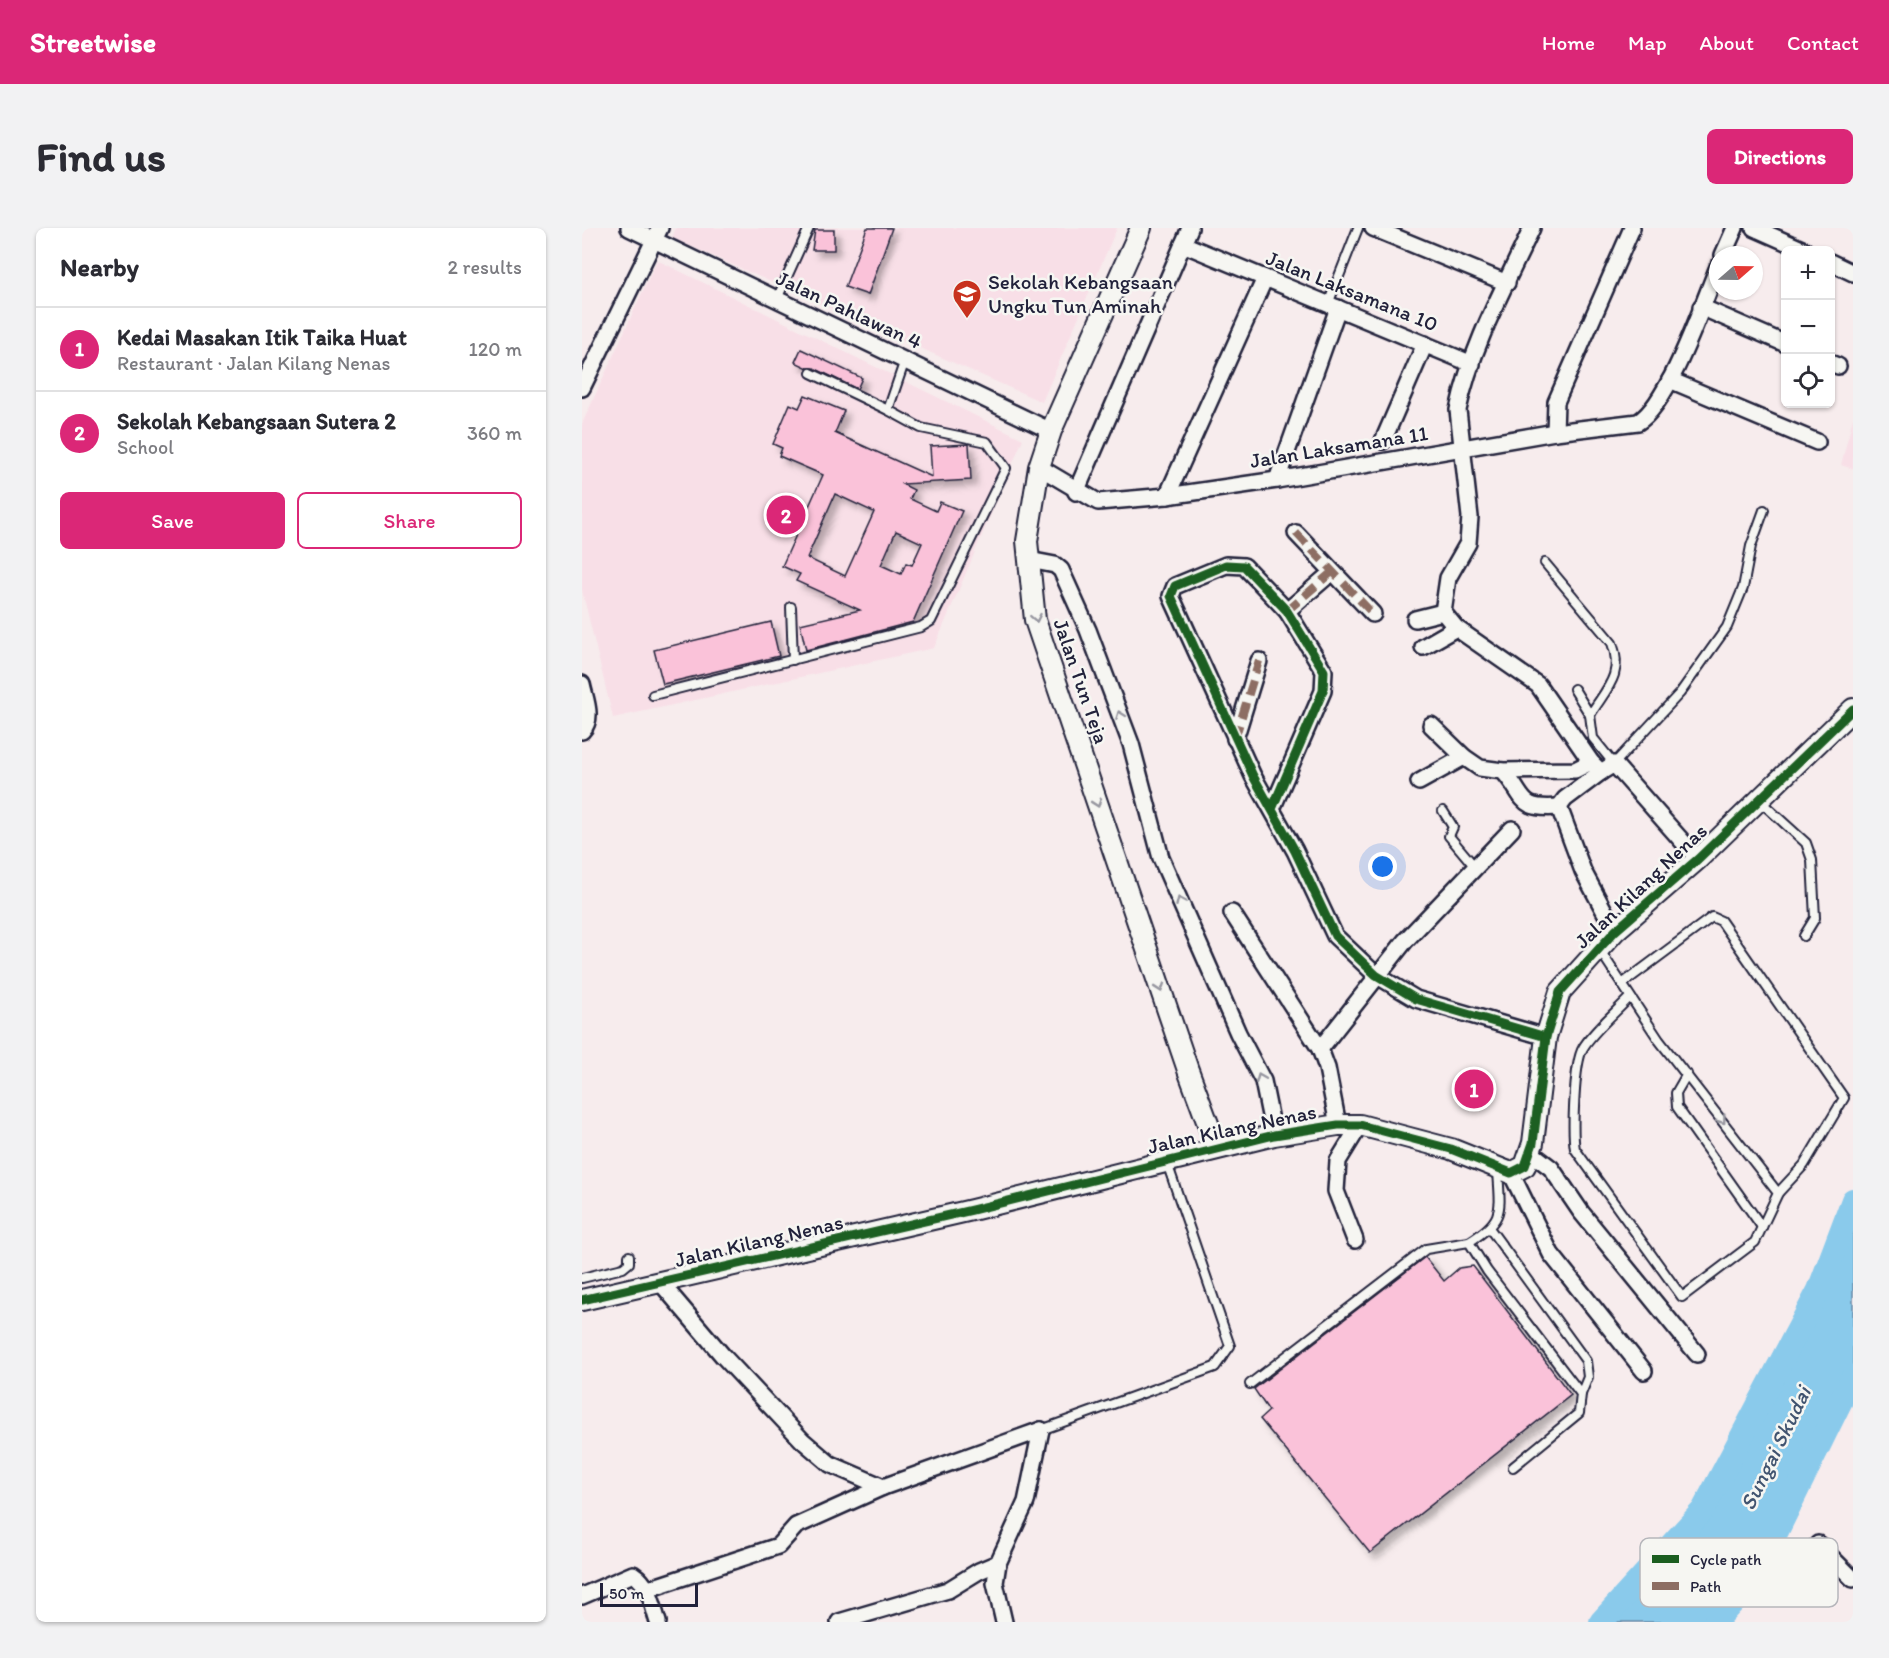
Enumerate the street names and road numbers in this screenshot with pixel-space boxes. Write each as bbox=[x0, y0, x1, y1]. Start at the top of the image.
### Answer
street label: Jalan Laksamana 10 bbox=[1263, 245, 1442, 336]
street label: Jalan Pahlawan 4 bbox=[772, 265, 926, 354]
street label: Jalan Laksamana 11 bbox=[1248, 420, 1430, 473]
street label: Jalan Tun Teja bbox=[1048, 615, 1115, 747]
street label: Jalan Kilang Nenas bbox=[1569, 818, 1712, 953]
street label: Jalan Kilang Nenas bbox=[1145, 1098, 1319, 1159]
street label: Jalan Kilang Nenas bbox=[672, 1209, 845, 1272]

